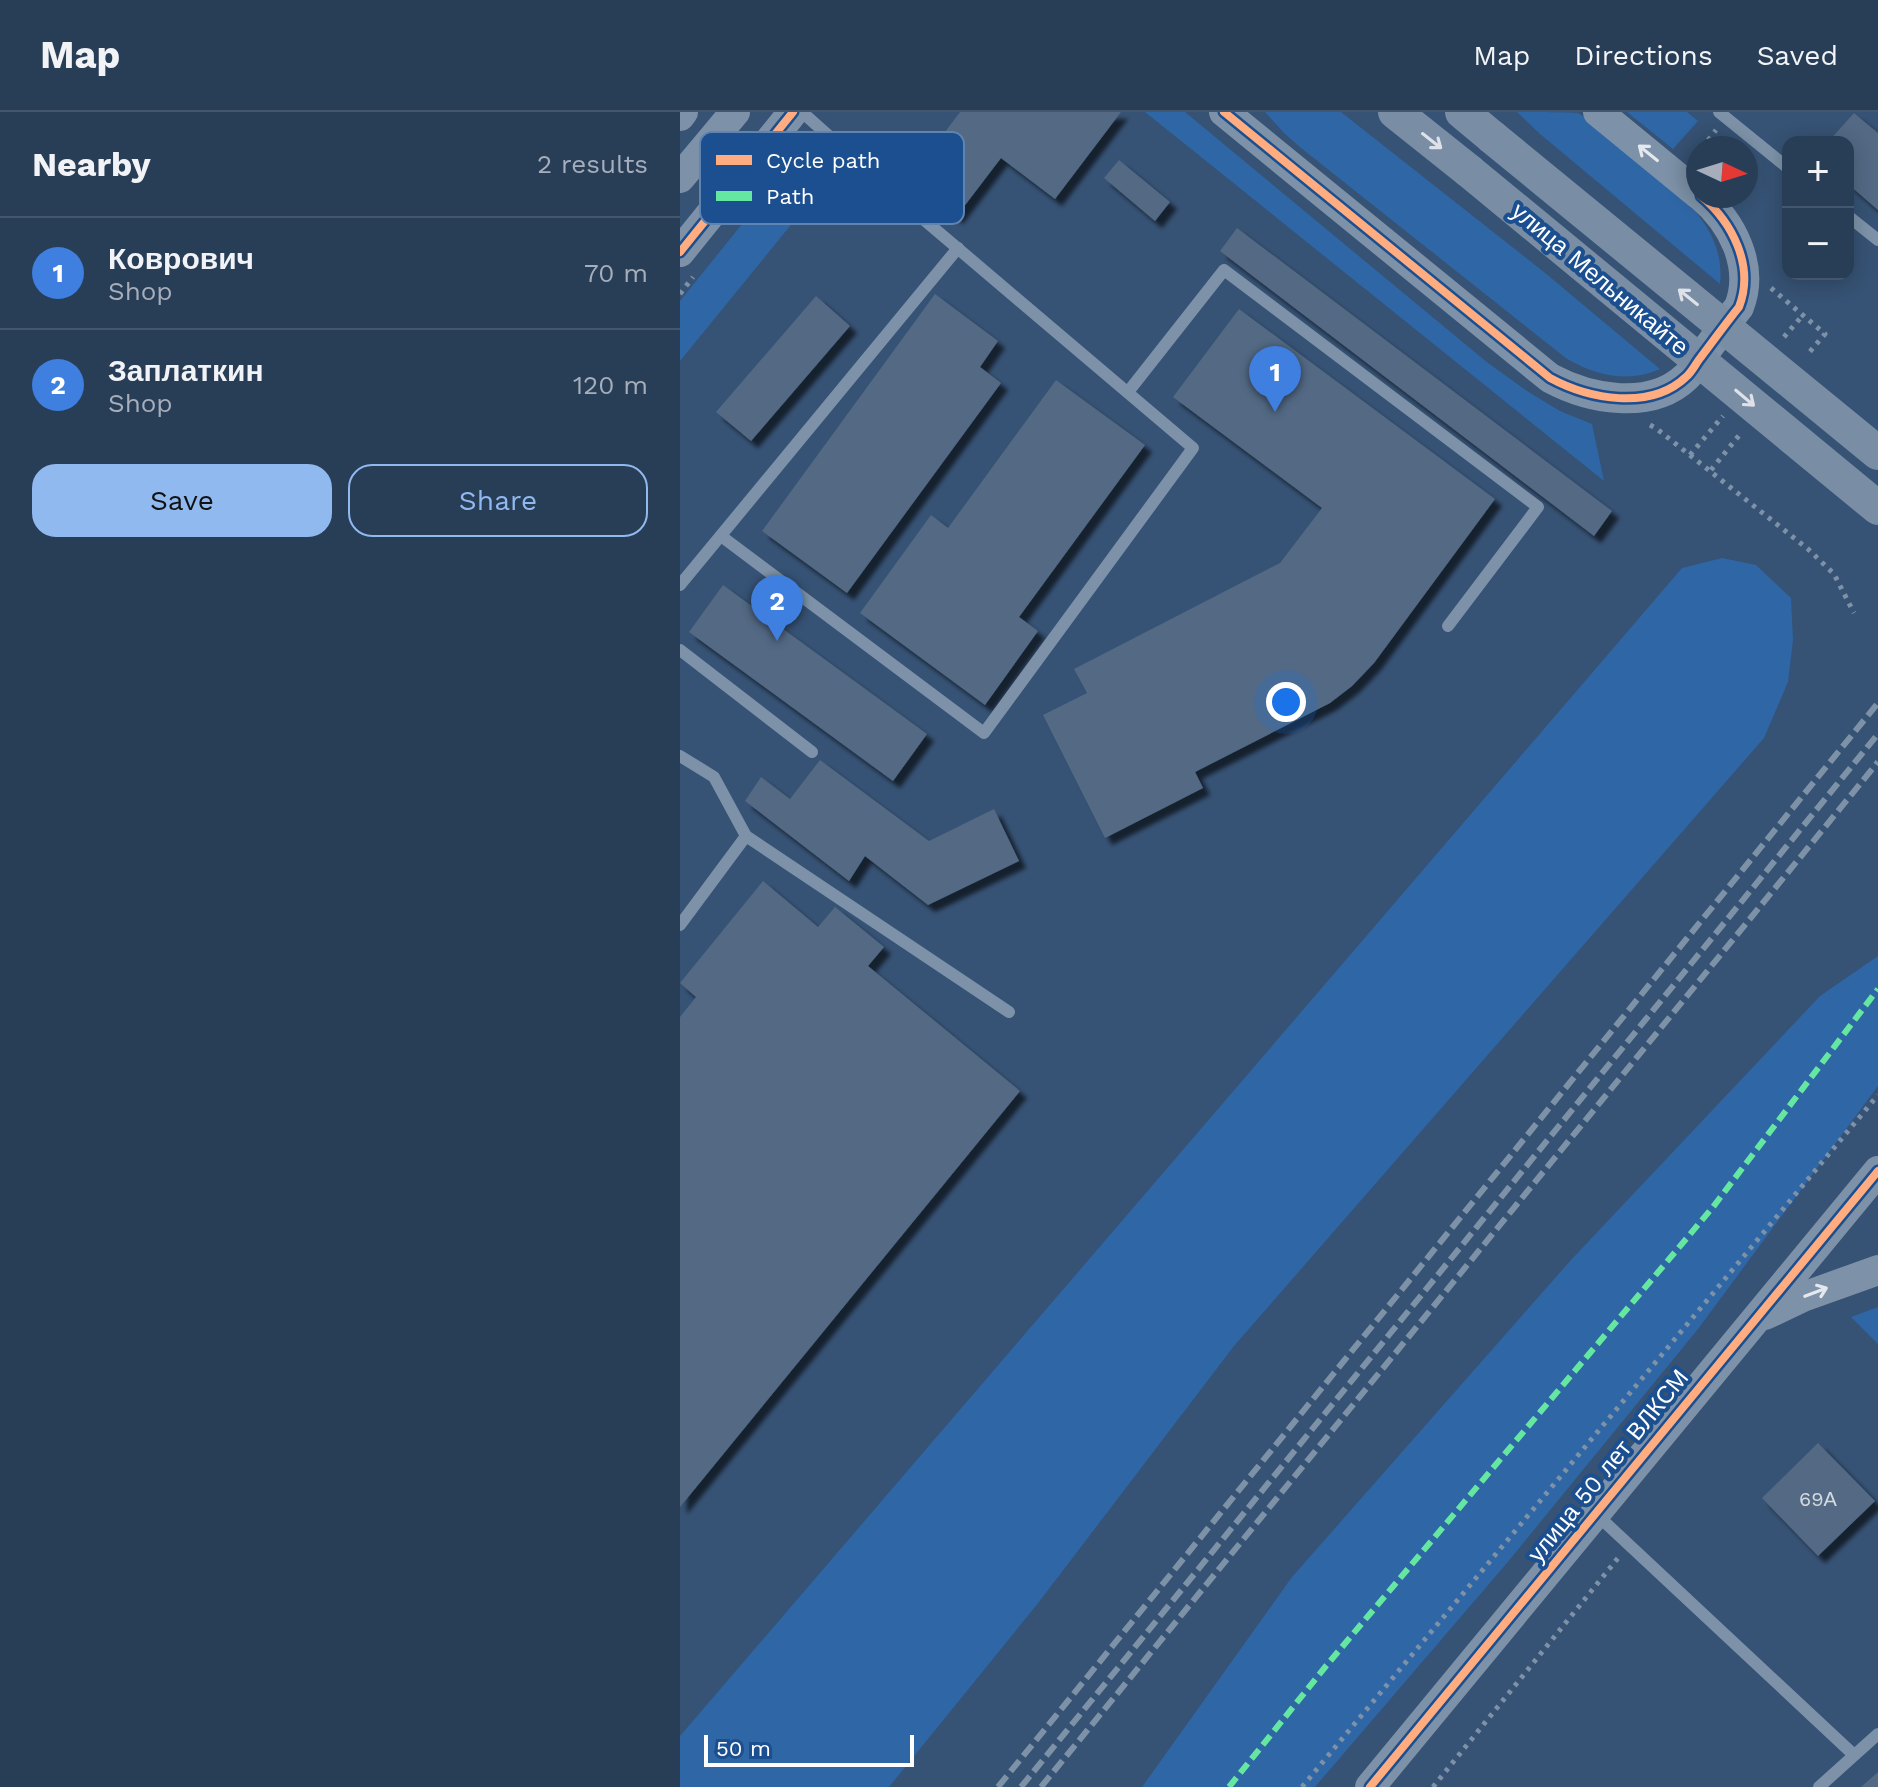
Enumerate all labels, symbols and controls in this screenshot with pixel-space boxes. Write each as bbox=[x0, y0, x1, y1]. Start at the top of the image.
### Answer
text: Map bbox=[40, 33, 120, 77]
text: Map bbox=[1473, 39, 1530, 72]
text: Directions bbox=[1574, 39, 1713, 72]
text: Saved bbox=[1757, 39, 1838, 72]
legend bbox=[700, 132, 964, 224]
one-way arrow bbox=[1421, 133, 1442, 150]
north arrow bbox=[1686, 136, 1758, 208]
map controls bbox=[1782, 136, 1854, 280]
button: + bbox=[1782, 136, 1854, 208]
text: Nearby bbox=[32, 144, 151, 184]
one-way arrow bbox=[1638, 144, 1659, 162]
text: Cycle path bbox=[766, 148, 880, 173]
text: 2 results bbox=[537, 149, 648, 179]
text: Path bbox=[766, 184, 814, 209]
street label: улица Мельникайте bbox=[1506, 197, 1694, 361]
button: − bbox=[1782, 208, 1854, 280]
text: Коврович bbox=[108, 241, 254, 276]
text: 1 bbox=[52, 258, 64, 288]
text: 70 m bbox=[584, 258, 648, 288]
text: Shop bbox=[108, 276, 173, 306]
one-way arrow bbox=[1678, 288, 1698, 306]
pin: 1 bbox=[1249, 346, 1301, 412]
text: Заплаткин bbox=[108, 353, 264, 388]
text: 2 bbox=[50, 370, 66, 400]
text: 120 m bbox=[573, 370, 648, 400]
text: Shop bbox=[108, 388, 173, 418]
one-way arrow bbox=[1734, 389, 1755, 407]
button: Save bbox=[32, 464, 332, 537]
button: Share bbox=[348, 464, 648, 537]
pin: 2 bbox=[751, 575, 803, 641]
your location bbox=[1266, 682, 1306, 722]
one-way arrow bbox=[1803, 1284, 1828, 1298]
street label: улица 50 лет ВЛКСМ bbox=[1522, 1364, 1694, 1568]
house number: 69А bbox=[1799, 1487, 1838, 1511]
scale bar bbox=[704, 1731, 914, 1767]
text: 50 m bbox=[716, 1736, 771, 1761]

